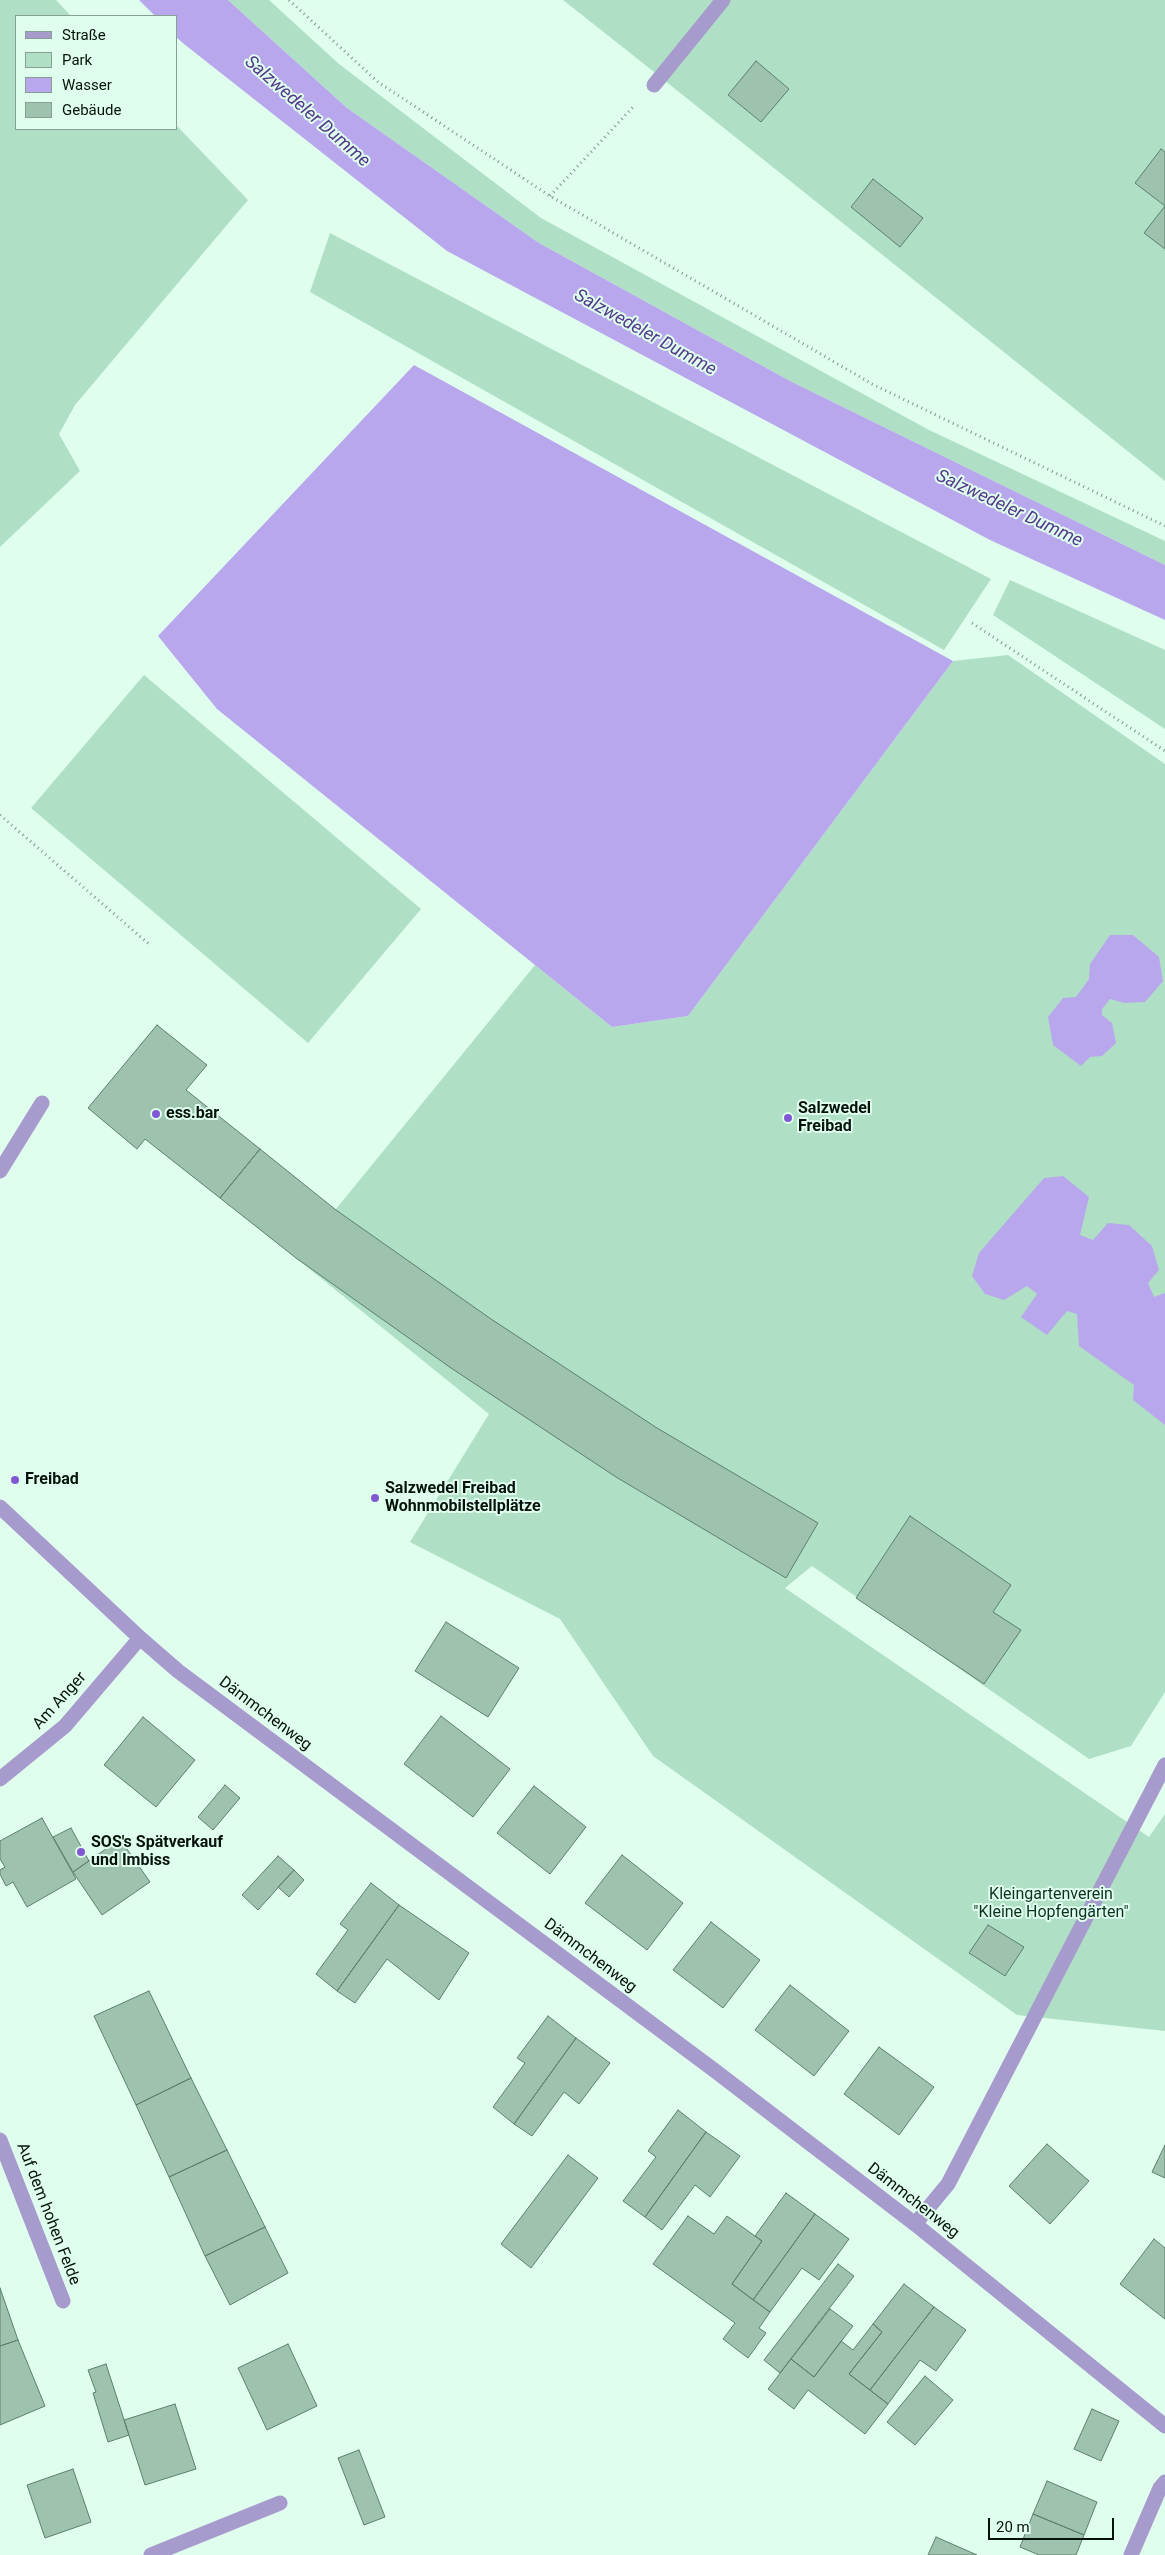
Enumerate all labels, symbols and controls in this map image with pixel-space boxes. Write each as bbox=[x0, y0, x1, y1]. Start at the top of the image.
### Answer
legend bbox=[15, 15, 178, 130]
text: Straße bbox=[62, 26, 106, 44]
text: Park bbox=[62, 51, 92, 69]
water label: Salzwedeler Dumme bbox=[240, 52, 374, 172]
text: Wasser bbox=[62, 76, 112, 94]
text: Gebäude bbox=[62, 101, 121, 119]
water label: Salzwedeler Dumme bbox=[570, 285, 720, 381]
water label: Salzwedeler Dumme bbox=[932, 466, 1086, 552]
place label: Salzwedel Freibad bbox=[798, 1099, 871, 1137]
place label: ess.bar bbox=[166, 1104, 219, 1124]
marker: ess.bar bbox=[150, 1108, 162, 1120]
marker: Salzwedel Freibad bbox=[782, 1112, 794, 1124]
place label: Freibad bbox=[25, 1470, 79, 1490]
marker: Freibad bbox=[9, 1474, 21, 1486]
place label: Salzwedel Freibad Wohnmobilstellplätze bbox=[385, 1479, 541, 1517]
marker: Salzwedel Freibad Wohnmobilstellplätze bbox=[369, 1492, 381, 1504]
street label: Am Anger bbox=[29, 1668, 91, 1734]
street label: Dämmchenweg bbox=[215, 1673, 315, 1755]
place label: SOS's Spätverkauf und Imbiss bbox=[91, 1833, 223, 1871]
marker: SOS's Spätverkauf und Imbiss bbox=[75, 1846, 87, 1858]
park label: Kleingartenverein "Kleine Hopfengärten" bbox=[973, 1885, 1129, 1923]
street label: Dämmchenweg bbox=[540, 1915, 640, 1997]
street label: Auf dem hohen Felde bbox=[12, 2140, 84, 2288]
street label: Dämmchenweg bbox=[863, 2159, 963, 2243]
scale bar bbox=[990, 2508, 1116, 2540]
text: 20 m bbox=[996, 2518, 1030, 2536]

